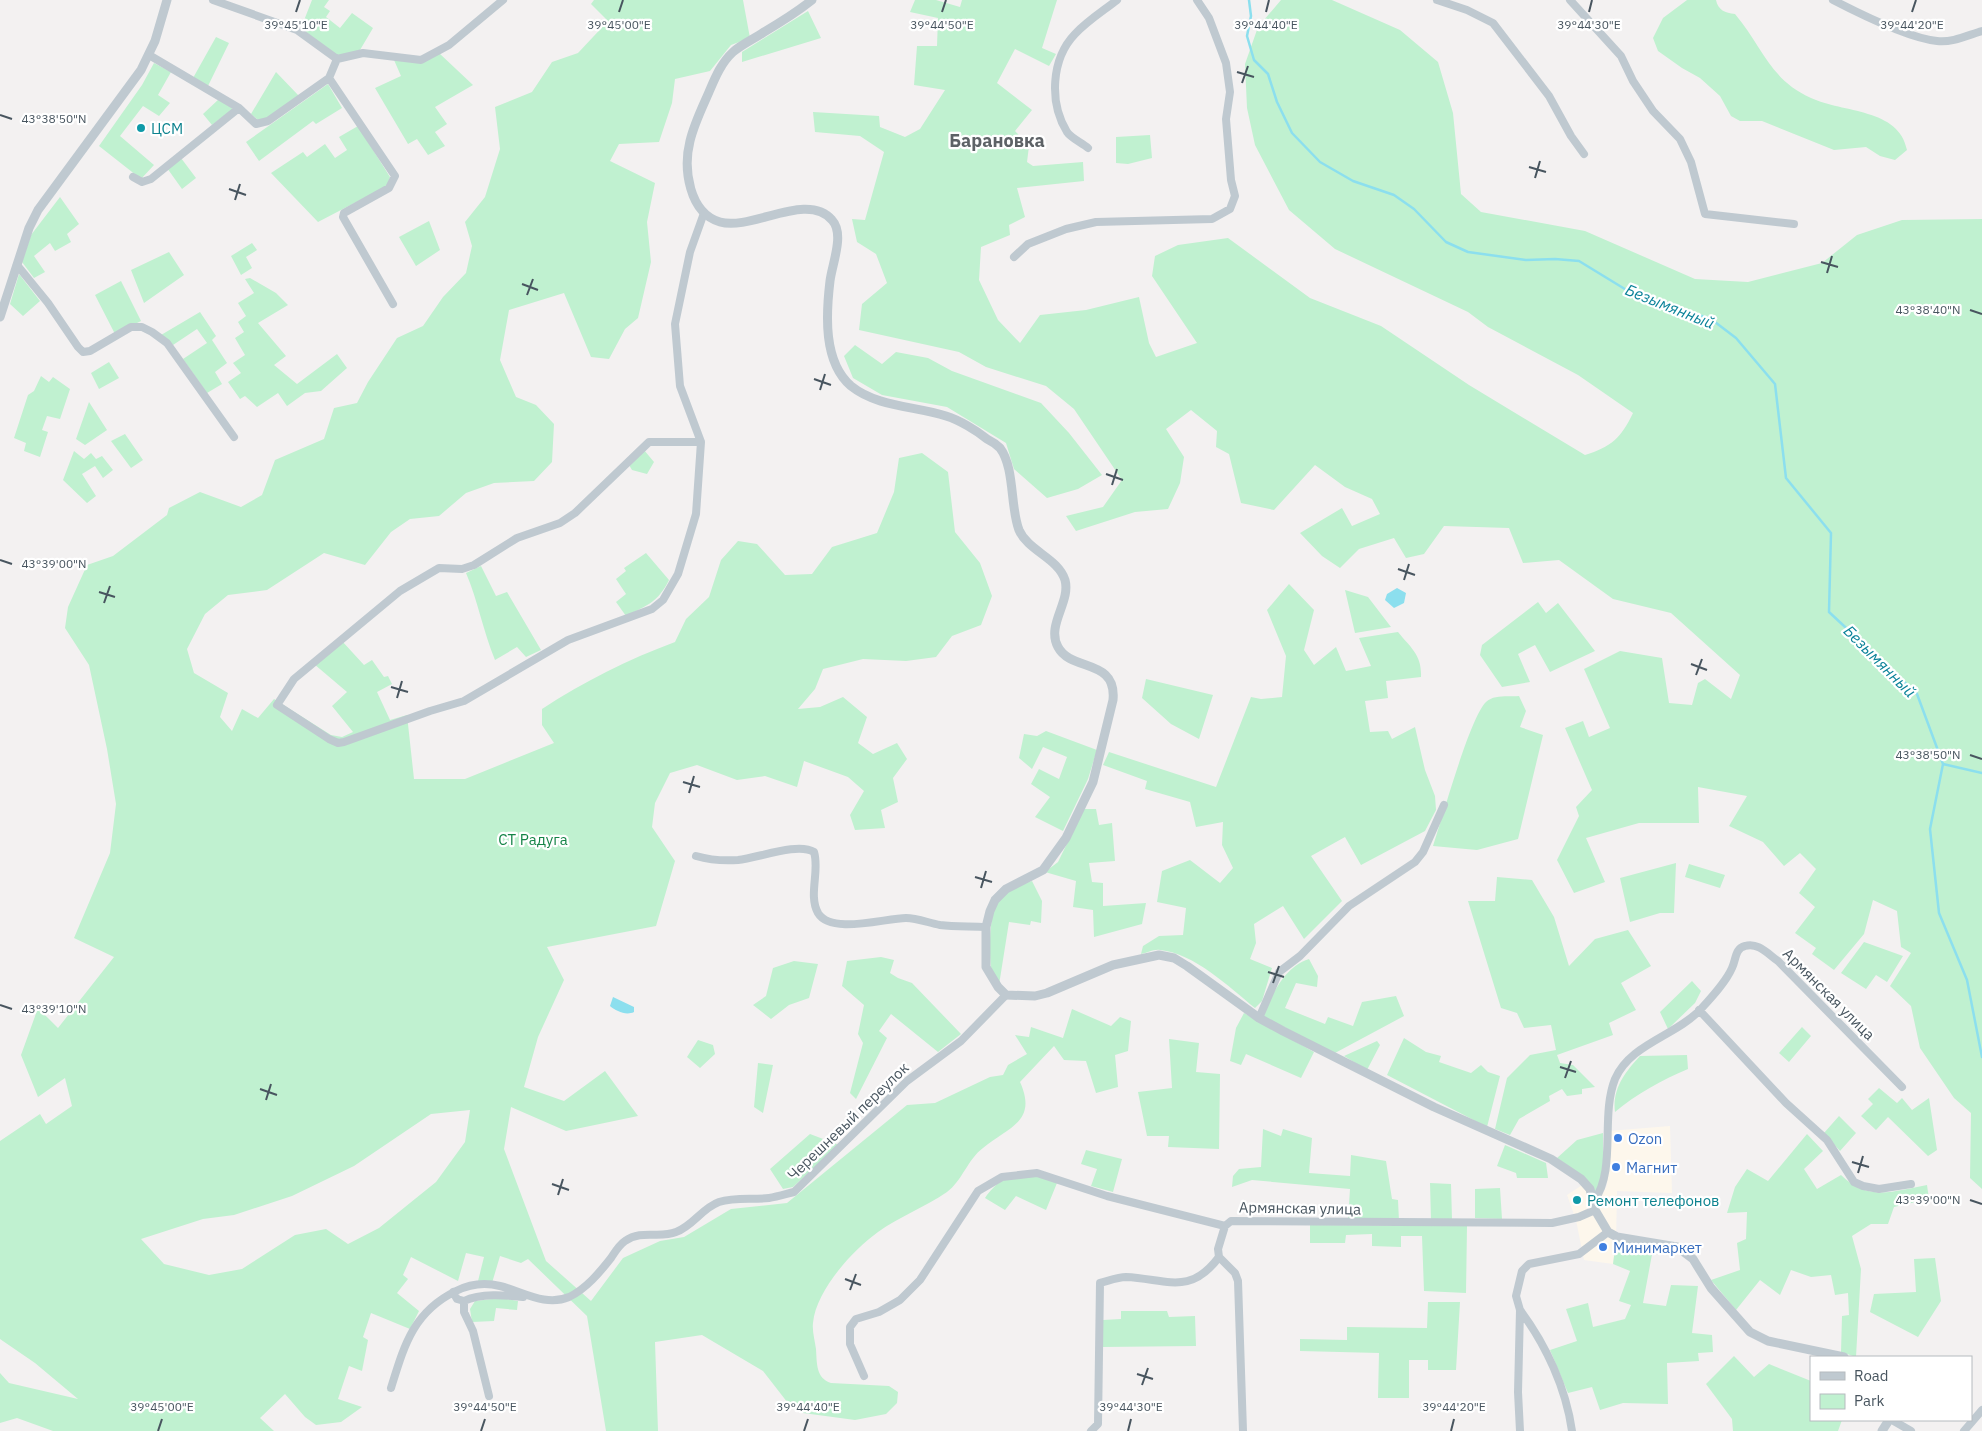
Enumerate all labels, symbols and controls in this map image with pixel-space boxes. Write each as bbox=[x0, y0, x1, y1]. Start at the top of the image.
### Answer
text: 39°45'10"E bbox=[264, 17, 328, 32]
text: 39°45'00"E bbox=[587, 17, 651, 32]
text: 39°44'50"E bbox=[910, 17, 974, 32]
text: 39°44'40"E bbox=[1234, 17, 1298, 32]
text: 39°44'30"E bbox=[1557, 17, 1621, 32]
text: 39°44'20"E bbox=[1880, 17, 1944, 32]
text: 43°38'50"N bbox=[21, 111, 87, 126]
place label: ЦСМ bbox=[151, 119, 183, 138]
marker: ЦСМ bbox=[135, 122, 147, 134]
district label: Барановка bbox=[949, 129, 1045, 152]
water label: Безымянный bbox=[1623, 279, 1717, 333]
text: 43°38'40"N bbox=[1895, 302, 1961, 317]
text: 43°39'00"N bbox=[21, 556, 87, 571]
water label: Безымянный bbox=[1840, 621, 1920, 701]
text: 43°38'50"N bbox=[1895, 747, 1961, 762]
park label: СТ Радуга bbox=[498, 830, 568, 849]
street label: Армянская улица bbox=[1779, 944, 1879, 1044]
text: 43°39'10"N bbox=[21, 1001, 87, 1016]
street label: Черешневый переулок bbox=[783, 1058, 913, 1184]
place label: Ozon bbox=[1628, 1129, 1662, 1148]
marker: Ozon bbox=[1612, 1132, 1624, 1144]
place label: Магнит bbox=[1626, 1158, 1677, 1177]
marker: Магнит bbox=[1610, 1161, 1622, 1173]
place label: Ремонт телефонов bbox=[1587, 1191, 1719, 1210]
text: 43°39'00"N bbox=[1895, 1192, 1961, 1207]
marker: Ремонт телефонов bbox=[1571, 1194, 1583, 1206]
street label: Армянская улица bbox=[1239, 1197, 1361, 1219]
place label: Минимаркет bbox=[1613, 1238, 1702, 1257]
marker: Минимаркет bbox=[1597, 1241, 1609, 1253]
legend bbox=[1810, 1356, 1972, 1421]
text: Road bbox=[1854, 1366, 1889, 1385]
text: Park bbox=[1854, 1391, 1884, 1410]
text: 39°45'00"E bbox=[130, 1399, 194, 1414]
text: 39°44'50"E bbox=[453, 1399, 517, 1414]
text: 39°44'40"E bbox=[776, 1399, 840, 1414]
text: 39°44'30"E bbox=[1099, 1399, 1163, 1414]
text: 39°44'20"E bbox=[1422, 1399, 1486, 1414]

